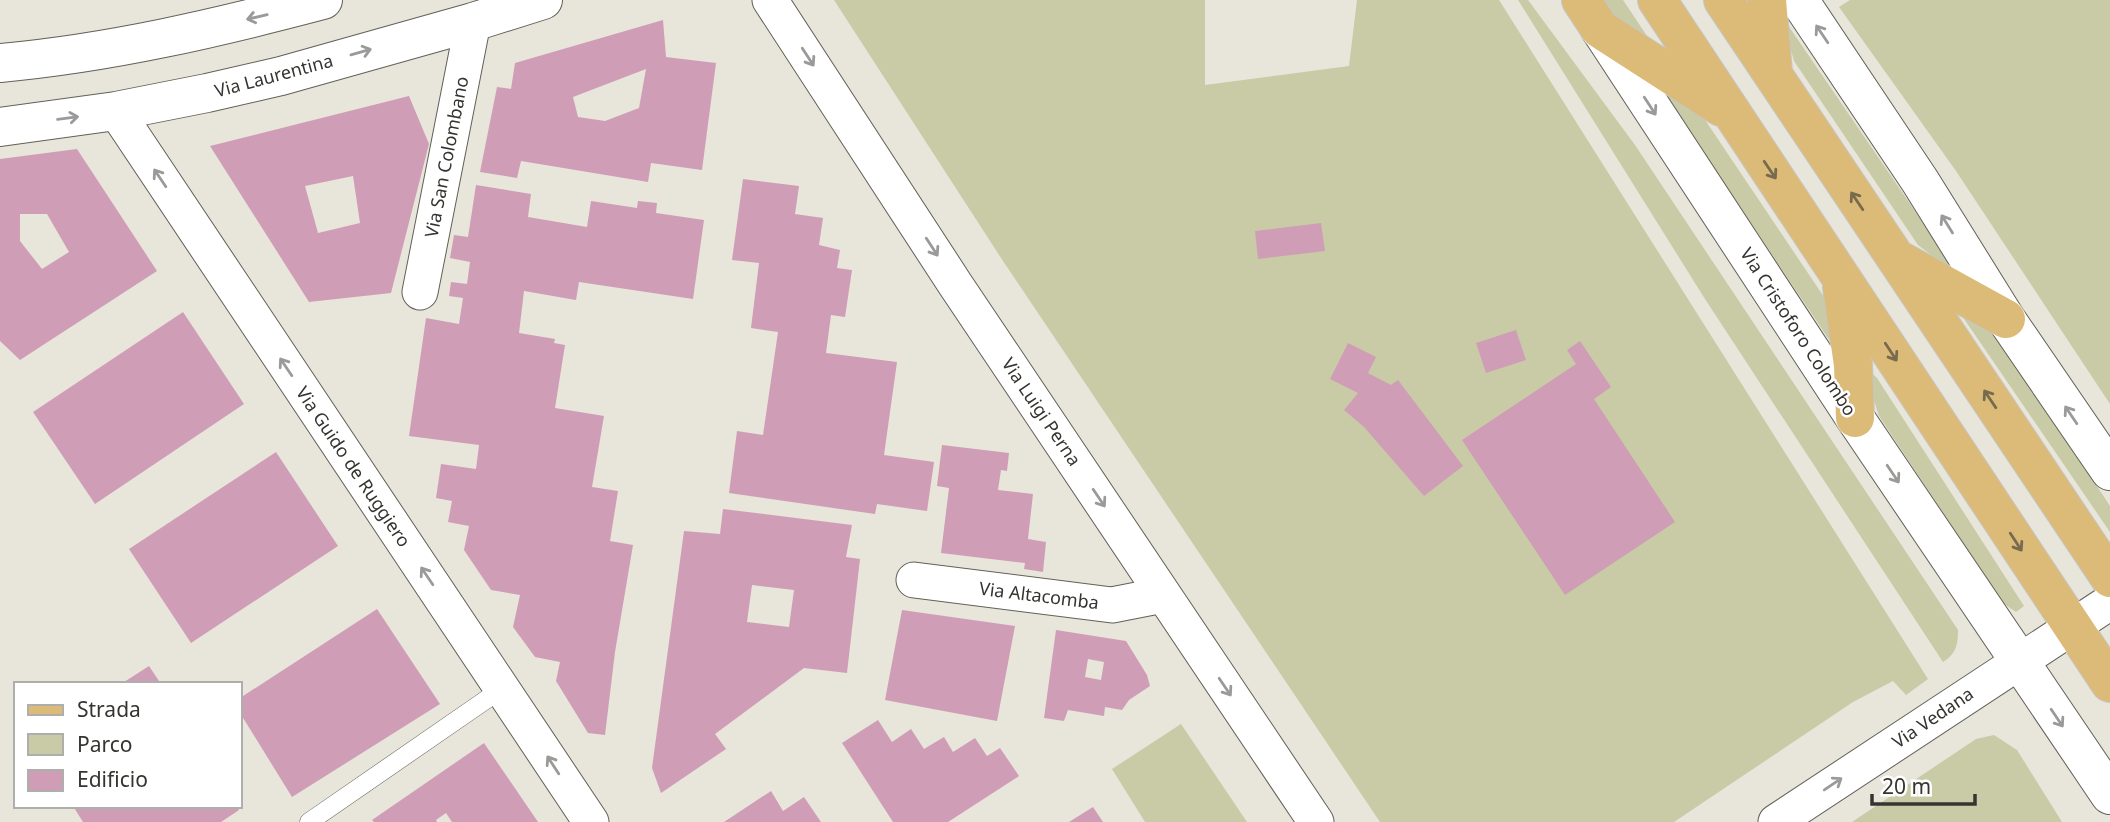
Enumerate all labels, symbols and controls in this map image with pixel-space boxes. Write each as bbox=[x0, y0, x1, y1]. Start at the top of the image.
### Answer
one-way arrow bbox=[246, 11, 269, 24]
one-way arrow bbox=[1815, 25, 1829, 44]
one-way arrow bbox=[350, 45, 372, 58]
one-way arrow bbox=[801, 47, 815, 66]
street label: Via Laurentina bbox=[212, 48, 336, 102]
street label: Via San Colombano bbox=[419, 74, 473, 240]
one-way arrow bbox=[1644, 96, 1658, 116]
one-way arrow bbox=[56, 111, 78, 124]
one-way arrow bbox=[1763, 160, 1777, 180]
one-way arrow bbox=[152, 169, 167, 188]
one-way arrow bbox=[1850, 192, 1864, 211]
one-way arrow bbox=[1940, 215, 1955, 234]
one-way arrow bbox=[926, 237, 940, 257]
street label: Via Cristoforo Colombo bbox=[1735, 243, 1862, 420]
one-way arrow bbox=[1884, 342, 1898, 361]
street label: Via Luigi Perna bbox=[997, 353, 1087, 470]
one-way arrow bbox=[279, 357, 293, 377]
street label: Via Guido de Ruggiero bbox=[291, 381, 417, 551]
one-way arrow bbox=[1983, 390, 1997, 409]
one-way arrow bbox=[2064, 405, 2078, 425]
one-way arrow bbox=[1886, 464, 1900, 484]
one-way arrow bbox=[1092, 488, 1106, 508]
one-way arrow bbox=[2010, 531, 2024, 551]
one-way arrow bbox=[420, 567, 434, 586]
street label: Via Altacomba bbox=[978, 576, 1100, 614]
one-way arrow bbox=[1218, 677, 1232, 697]
street label: Via Vedana bbox=[1887, 681, 1978, 753]
legend bbox=[14, 682, 242, 808]
text: Strada bbox=[77, 695, 141, 723]
one-way arrow bbox=[2051, 707, 2065, 727]
text: Parco bbox=[77, 730, 133, 758]
one-way arrow bbox=[546, 756, 561, 775]
scale bar bbox=[1872, 762, 1975, 806]
text: Edificio bbox=[77, 765, 148, 793]
text: 20 m bbox=[1882, 772, 1931, 800]
one-way arrow bbox=[1823, 777, 1843, 791]

